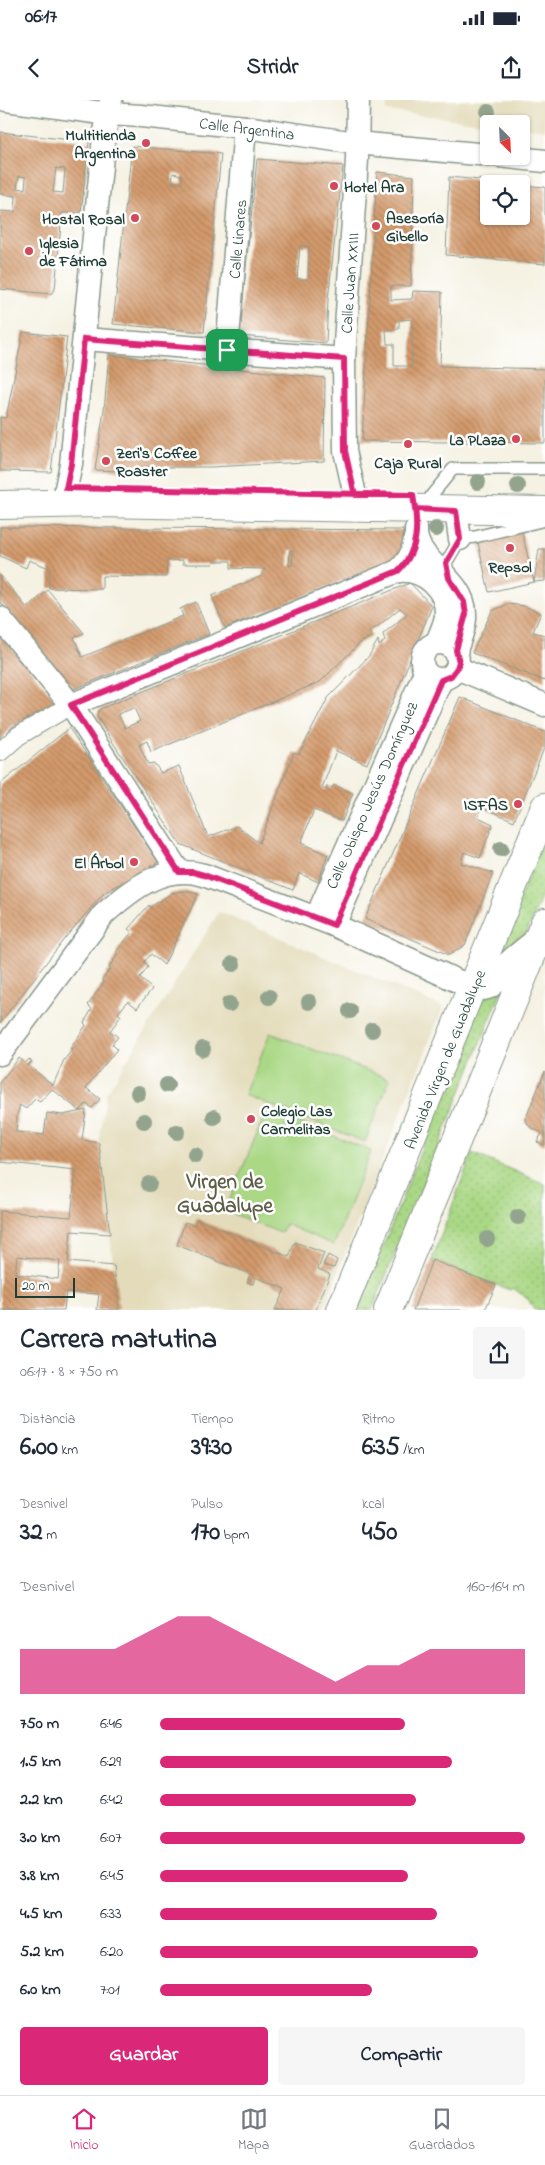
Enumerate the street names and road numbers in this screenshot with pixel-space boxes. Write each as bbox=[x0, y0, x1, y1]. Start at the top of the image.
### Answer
street label: Calle Argentina bbox=[198, 112, 296, 148]
street label: Calle Linares bbox=[224, 198, 254, 280]
street label: Calle Juan XXIII bbox=[335, 232, 366, 334]
street label: Calle Obispo Jesús Domínguez bbox=[321, 698, 425, 893]
street label: Avenida Virgen de Guadalupe bbox=[399, 966, 493, 1153]

